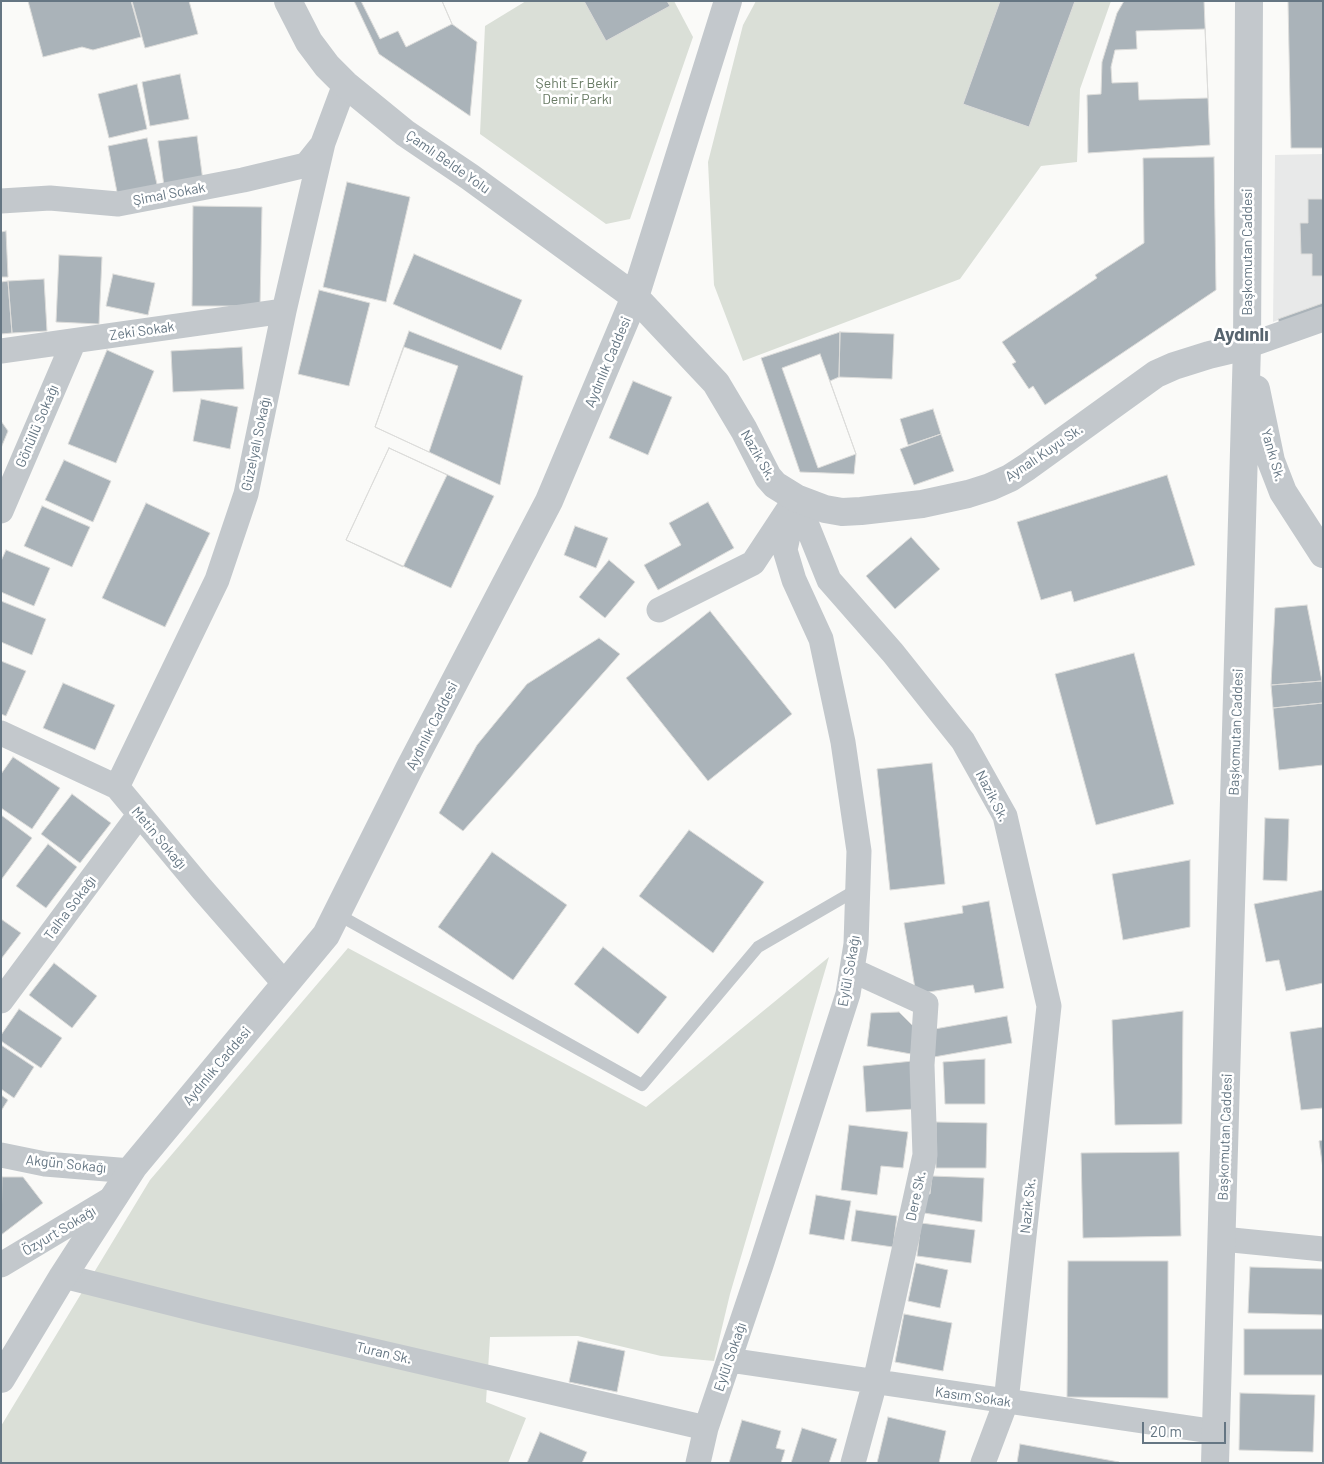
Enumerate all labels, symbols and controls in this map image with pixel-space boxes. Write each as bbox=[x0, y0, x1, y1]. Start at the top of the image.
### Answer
park label: Şehit Er Bekir Demir Parkı bbox=[536, 75, 618, 108]
street label: Çamlı Belde Yolu bbox=[403, 127, 493, 197]
street label: Şimal Sokak bbox=[131, 179, 207, 209]
street label: Başkomutan Caddesi bbox=[1239, 188, 1255, 316]
street label: Aydınlık Caddesi bbox=[581, 314, 635, 410]
street label: Zeki Sokak bbox=[108, 318, 176, 344]
district label: Aydınlı bbox=[1213, 324, 1269, 346]
street label: Gönüllü Sokağı bbox=[12, 382, 62, 470]
street label: Güzelyalı Sokağı bbox=[238, 395, 274, 493]
street label: Aynalı Kuyu Sk. bbox=[1002, 421, 1086, 485]
street label: Nazik Sk. bbox=[737, 427, 779, 483]
street label: Yankı Sk. bbox=[1258, 427, 1288, 483]
street label: Başkomutan Caddesi bbox=[1225, 668, 1247, 796]
street label: Aydınlık Caddesi bbox=[403, 679, 461, 773]
street label: Nazik Sk. bbox=[972, 768, 1012, 824]
street label: Metin Sokağı bbox=[128, 803, 190, 873]
street label: Talha Sokağı bbox=[40, 873, 100, 943]
street label: Eylül Sokağı bbox=[834, 934, 864, 1008]
street label: Aydınlık Caddesi bbox=[179, 1023, 255, 1109]
street label: Başkomutan Caddesi bbox=[1214, 1073, 1236, 1201]
street label: Akgün Sokağı bbox=[25, 1151, 107, 1177]
street label: Dere Sk. bbox=[903, 1170, 929, 1222]
street label: Nazik Sk. bbox=[1017, 1178, 1039, 1234]
street label: Özyurt Sokağı bbox=[19, 1203, 99, 1259]
street label: Eylül Sokağı bbox=[710, 1320, 750, 1394]
street label: Turan Sk. bbox=[355, 1338, 413, 1368]
street label: Kasım Sokak bbox=[934, 1383, 1012, 1411]
scale bar bbox=[1144, 1412, 1228, 1444]
text: 20 m bbox=[1150, 1422, 1182, 1440]

